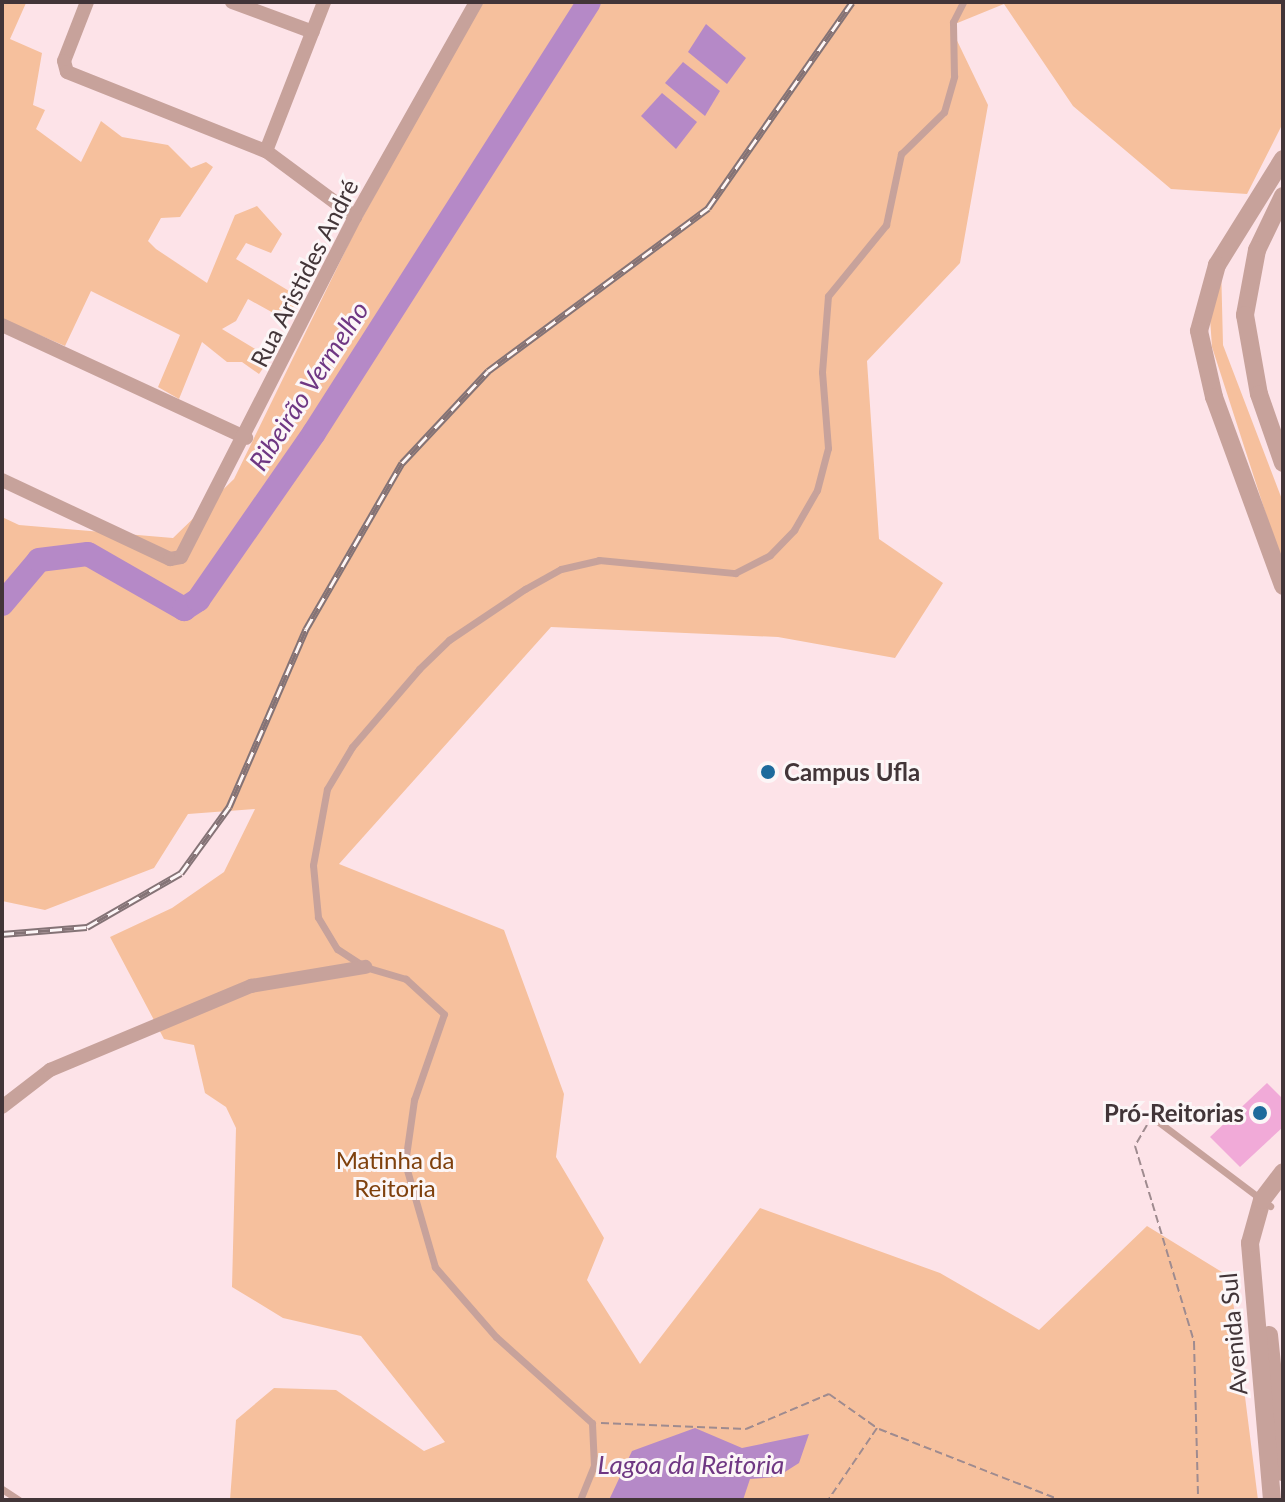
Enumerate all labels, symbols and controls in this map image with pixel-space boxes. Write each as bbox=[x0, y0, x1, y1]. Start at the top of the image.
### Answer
street label: Rua Aristides André bbox=[244, 174, 364, 372]
water label: Ribeirão Vermelho bbox=[243, 295, 375, 477]
place label: Campus Ufla bbox=[784, 758, 920, 786]
marker: Campus Ufla bbox=[759, 763, 777, 781]
place label: Pró-Reitorias bbox=[1104, 1099, 1244, 1127]
marker: Pró-Reitorias bbox=[1251, 1104, 1269, 1122]
park label: Matinha da Reitoria bbox=[336, 1146, 454, 1202]
street label: Avenida Sul bbox=[1213, 1272, 1253, 1396]
water label: Lagoa da Reitoria bbox=[598, 1449, 784, 1481]

